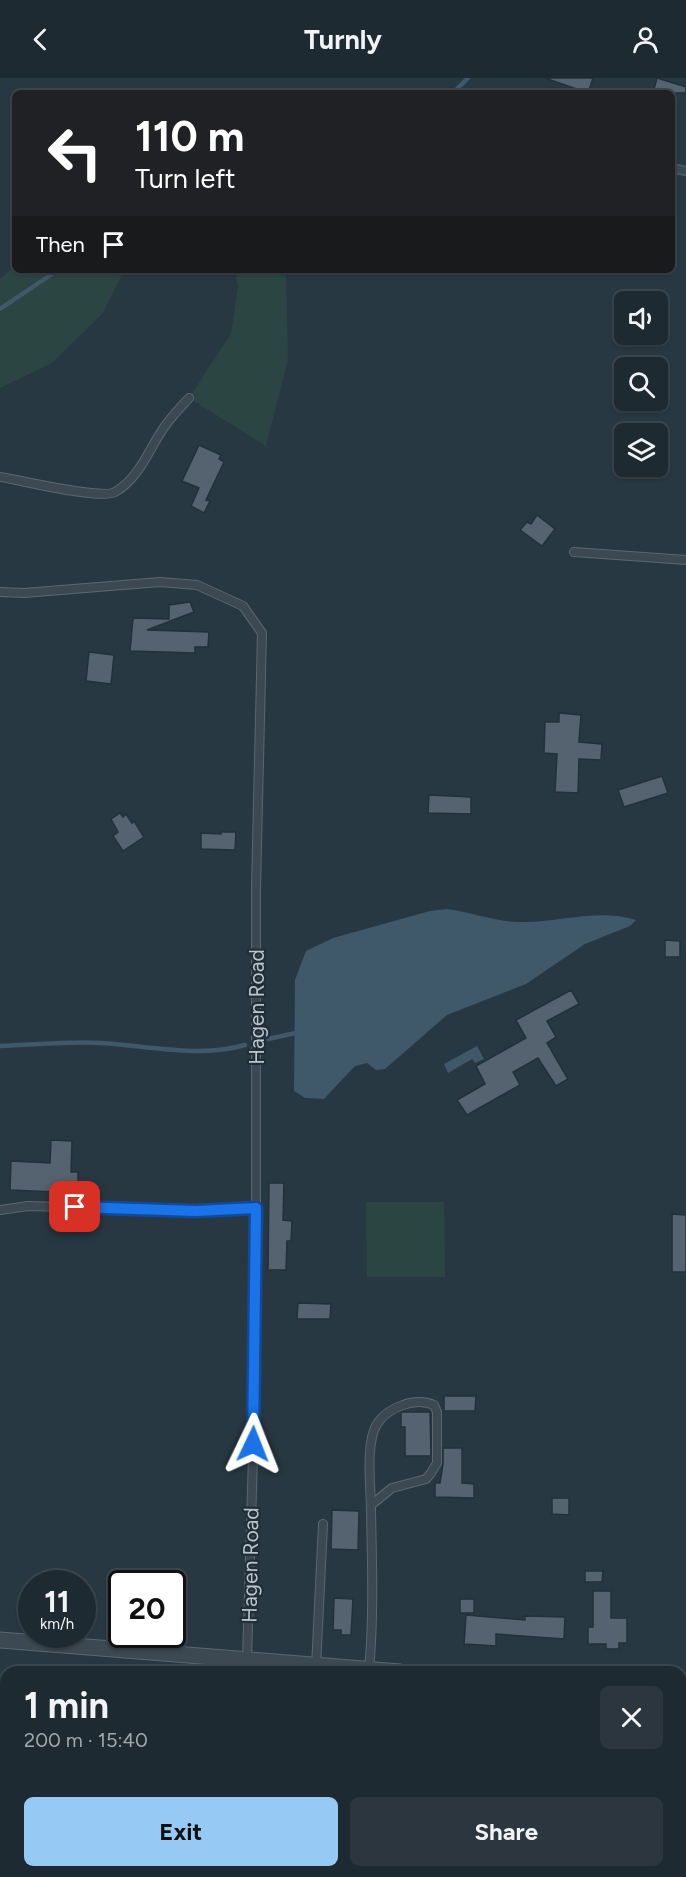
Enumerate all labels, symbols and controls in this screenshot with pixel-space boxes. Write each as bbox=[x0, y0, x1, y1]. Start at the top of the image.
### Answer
icon: back bbox=[24, 23, 57, 56]
text: Turnly bbox=[304, 23, 382, 56]
icon: person bbox=[629, 23, 662, 56]
text: 110 m bbox=[135, 111, 244, 162]
icon: left bbox=[36, 114, 114, 192]
text: Turn left bbox=[135, 162, 235, 195]
icon: arrive bbox=[97, 228, 130, 261]
text: Then bbox=[36, 231, 85, 258]
map controls bbox=[614, 291, 668, 477]
button: sound bbox=[614, 291, 668, 345]
button: search bbox=[614, 357, 668, 411]
button: layers bbox=[614, 423, 668, 477]
street label: Hagen Road bbox=[244, 949, 269, 1065]
pin bbox=[49, 1181, 100, 1232]
icon: arrive bbox=[58, 1190, 91, 1223]
position arrow bbox=[221, 1412, 285, 1476]
street label: Hagen Road bbox=[236, 1507, 264, 1623]
speed limit sign: 20 bbox=[108, 1570, 186, 1648]
text: 11 bbox=[44, 1583, 70, 1620]
text: km/h bbox=[40, 1615, 74, 1633]
text: 1 min bbox=[24, 1684, 109, 1727]
button: close bbox=[600, 1686, 663, 1749]
text: 200 m · 15:40 bbox=[24, 1728, 148, 1752]
button: Exit bbox=[24, 1797, 338, 1866]
button: Share bbox=[350, 1797, 663, 1866]

